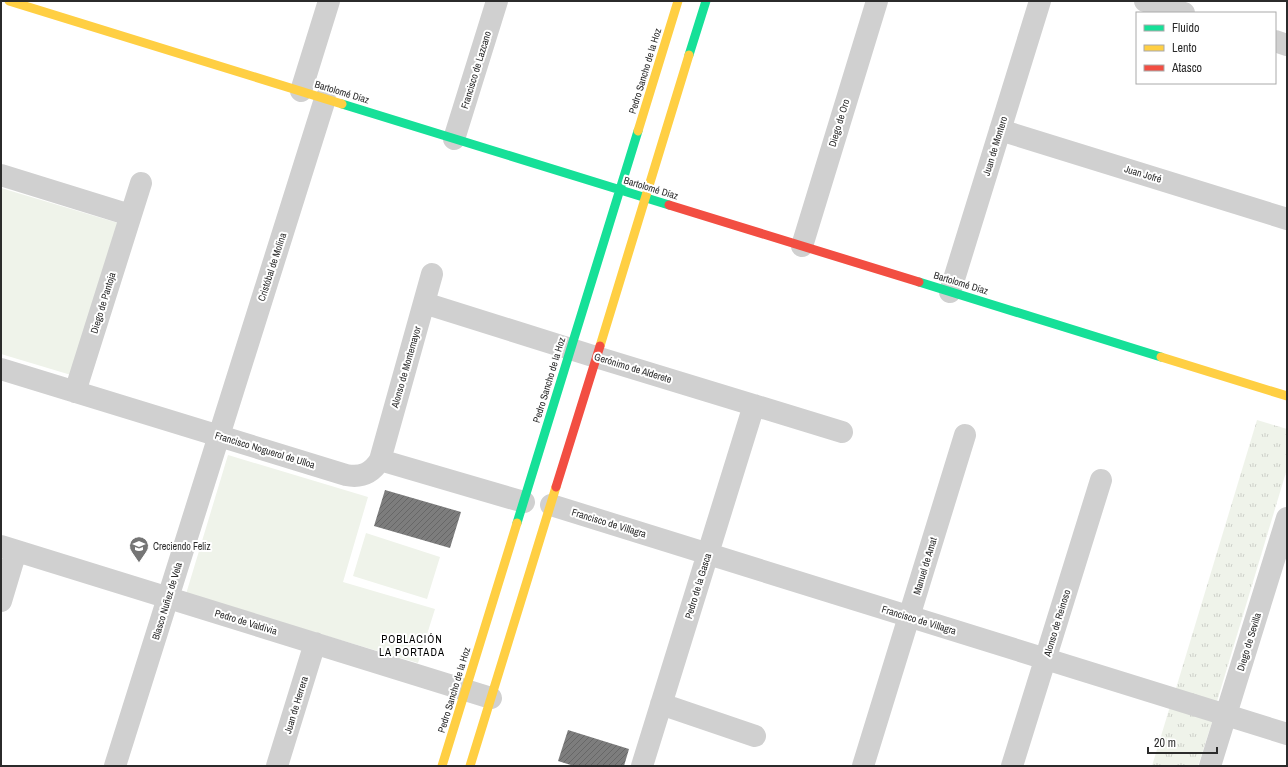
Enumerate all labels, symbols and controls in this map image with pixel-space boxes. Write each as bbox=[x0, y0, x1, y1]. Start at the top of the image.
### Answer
legend bbox=[1136, 12, 1276, 84]
text: Fluido bbox=[1172, 20, 1199, 36]
street label: Pedro Sancho de la Hoz bbox=[626, 27, 664, 115]
street label: Francisco de Lazcano bbox=[458, 29, 494, 110]
text: Lento bbox=[1172, 40, 1197, 56]
text: Atasco bbox=[1171, 60, 1202, 76]
street label: Bartolomé Díaz bbox=[313, 78, 371, 106]
street label: Diego de Oro bbox=[826, 97, 853, 148]
street label: Juan de Montero bbox=[980, 114, 1010, 177]
street label: Juan Jofré bbox=[1123, 162, 1164, 186]
street label: Bartolomé Díaz bbox=[622, 174, 680, 202]
street label: Cristóbal de Molina bbox=[255, 231, 289, 303]
street label: Bartolomé Díaz bbox=[932, 269, 990, 297]
street label: Diego de Pantoja bbox=[88, 270, 119, 335]
street label: Alonso de Montemayor bbox=[388, 324, 424, 410]
street label: Pedro Sancho de la Hoz bbox=[530, 336, 568, 424]
street label: Gerónimo de Alderete bbox=[593, 350, 674, 386]
street label: Francisco Noguerol de Ulloa bbox=[213, 429, 317, 472]
street label: Francisco de Villagra bbox=[570, 505, 648, 541]
school or university icon: Creciendo Feliz bbox=[128, 535, 150, 563]
street label: Manuel de Amat bbox=[910, 535, 940, 596]
place label: Creciendo Feliz bbox=[153, 540, 210, 553]
street label: Pedro de la Gasca bbox=[682, 551, 714, 620]
street label: Blasco Nuñez de Vela bbox=[149, 560, 185, 641]
street label: Alonso de Reinoso bbox=[1040, 588, 1073, 659]
street label: Francisco de Villagra bbox=[880, 602, 958, 638]
street label: Pedro de Valdivia bbox=[213, 606, 279, 638]
street label: Diego de Sevilla bbox=[1234, 611, 1264, 673]
district label: POBLACIÓN LA PORTADA bbox=[379, 632, 445, 659]
street label: Pedro Sancho de la Hoz bbox=[435, 646, 473, 734]
street label: Juan de Herrera bbox=[281, 674, 311, 735]
scale bar bbox=[1148, 729, 1217, 755]
text: 20 m bbox=[1154, 735, 1176, 751]

